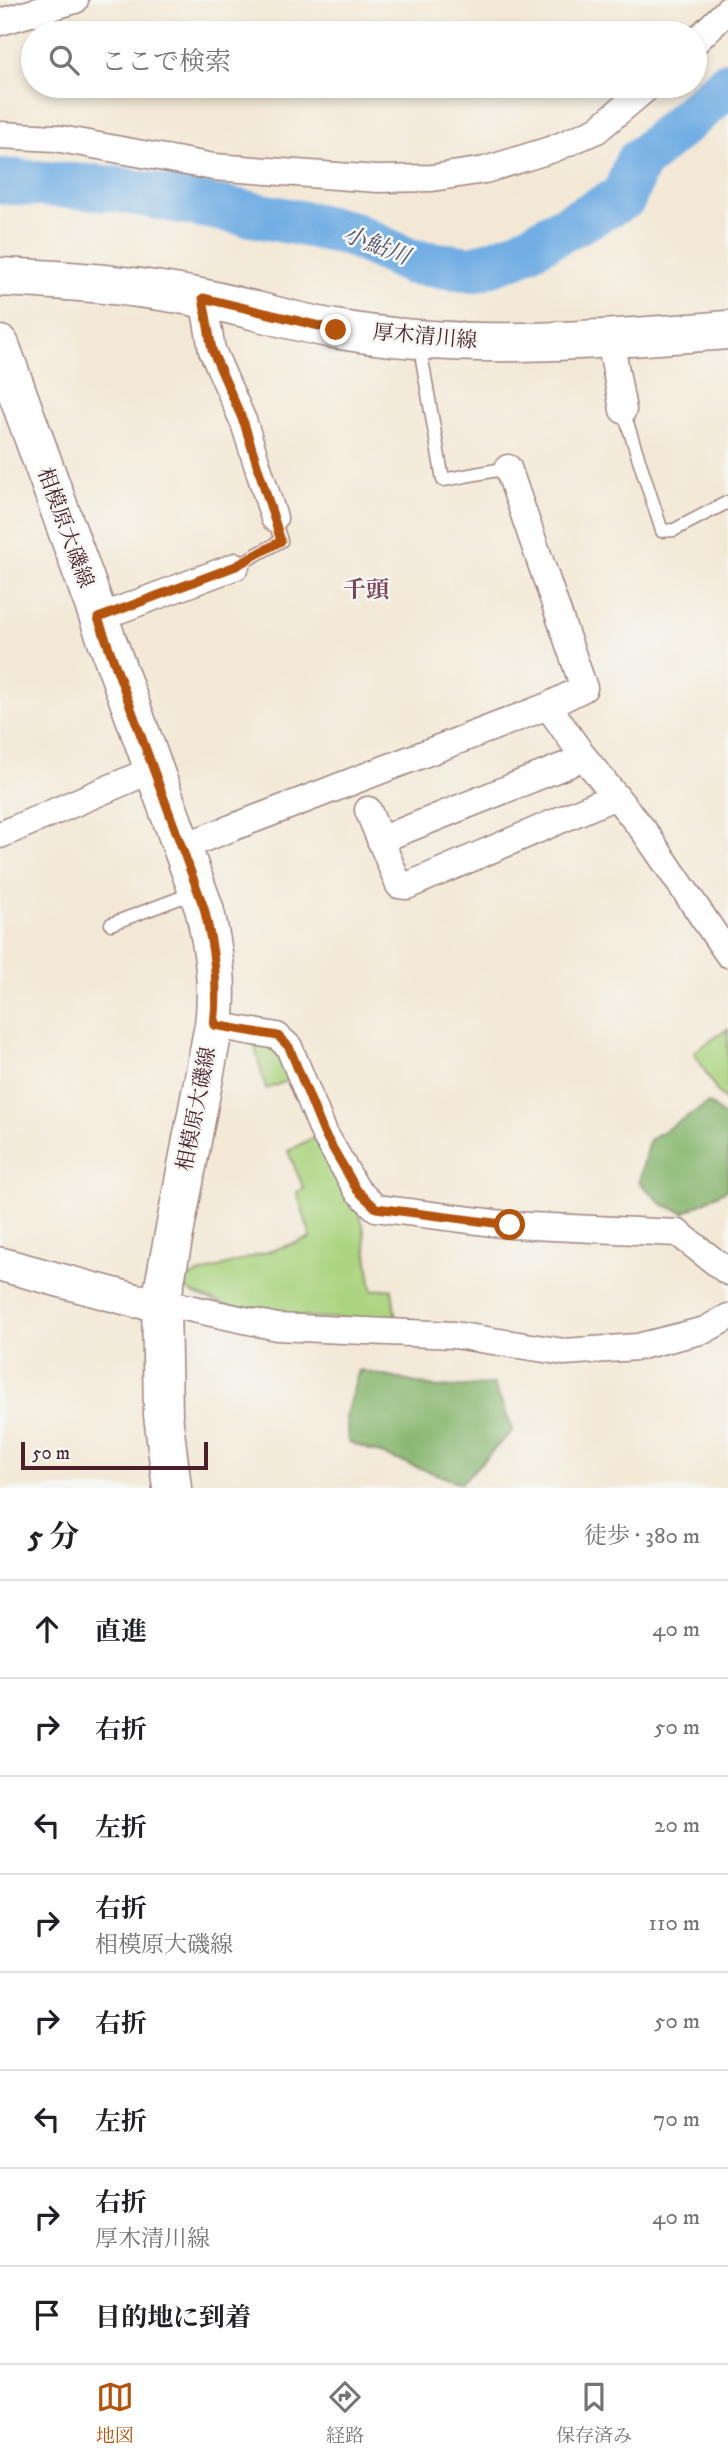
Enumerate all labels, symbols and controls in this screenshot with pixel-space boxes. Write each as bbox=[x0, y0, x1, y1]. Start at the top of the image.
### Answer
search box bbox=[21, 21, 707, 98]
icon: search bbox=[45, 41, 83, 79]
text: ここで検索 bbox=[101, 46, 231, 79]
water label: 小鮎川 bbox=[339, 220, 416, 273]
route end bbox=[320, 314, 351, 345]
street label: 厚木清川線 bbox=[372, 319, 478, 355]
street label: 相模原大磯線 bbox=[31, 464, 99, 592]
district label: 千頭 bbox=[343, 576, 389, 605]
street label: 相模原大磯線 bbox=[172, 1045, 222, 1173]
route start bbox=[494, 1209, 525, 1240]
scale bar bbox=[21, 1439, 208, 1471]
text: 50 m bbox=[32, 1442, 70, 1465]
text: 5 分 bbox=[28, 1519, 79, 1556]
text: 徒歩 · 380 m bbox=[584, 1522, 700, 1551]
icon: ahead bbox=[28, 1610, 66, 1648]
text: 40 m bbox=[652, 1615, 700, 1644]
text: 直進 bbox=[95, 1616, 147, 1649]
icon: right bbox=[28, 1708, 66, 1746]
text: 50 m bbox=[654, 1713, 700, 1742]
text: 右折 bbox=[95, 1714, 147, 1747]
icon: left bbox=[28, 1806, 66, 1844]
text: 20 m bbox=[654, 1811, 700, 1840]
text: 左折 bbox=[95, 1812, 147, 1845]
text: 右折 bbox=[95, 1893, 147, 1926]
icon: right bbox=[28, 1904, 66, 1942]
text: 110 m bbox=[649, 1909, 700, 1938]
text: 相模原大磯線 bbox=[95, 1931, 233, 1960]
icon: right bbox=[28, 2002, 66, 2040]
text: 50 m bbox=[654, 2007, 700, 2036]
text: 右折 bbox=[95, 2008, 147, 2041]
icon: left bbox=[28, 2100, 66, 2138]
text: 70 m bbox=[653, 2105, 700, 2134]
text: 左折 bbox=[95, 2106, 147, 2139]
text: 右折 bbox=[95, 2187, 147, 2220]
icon: right bbox=[28, 2198, 66, 2236]
text: 40 m bbox=[652, 2203, 700, 2232]
text: 厚木清川線 bbox=[95, 2225, 210, 2254]
icon: arrive bbox=[28, 2296, 66, 2334]
text: 目的地に到着 bbox=[95, 2302, 251, 2335]
tab: 地図 bbox=[96, 2378, 134, 2448]
tab: 経路 bbox=[326, 2378, 364, 2448]
tab: 保存済み bbox=[556, 2378, 632, 2448]

